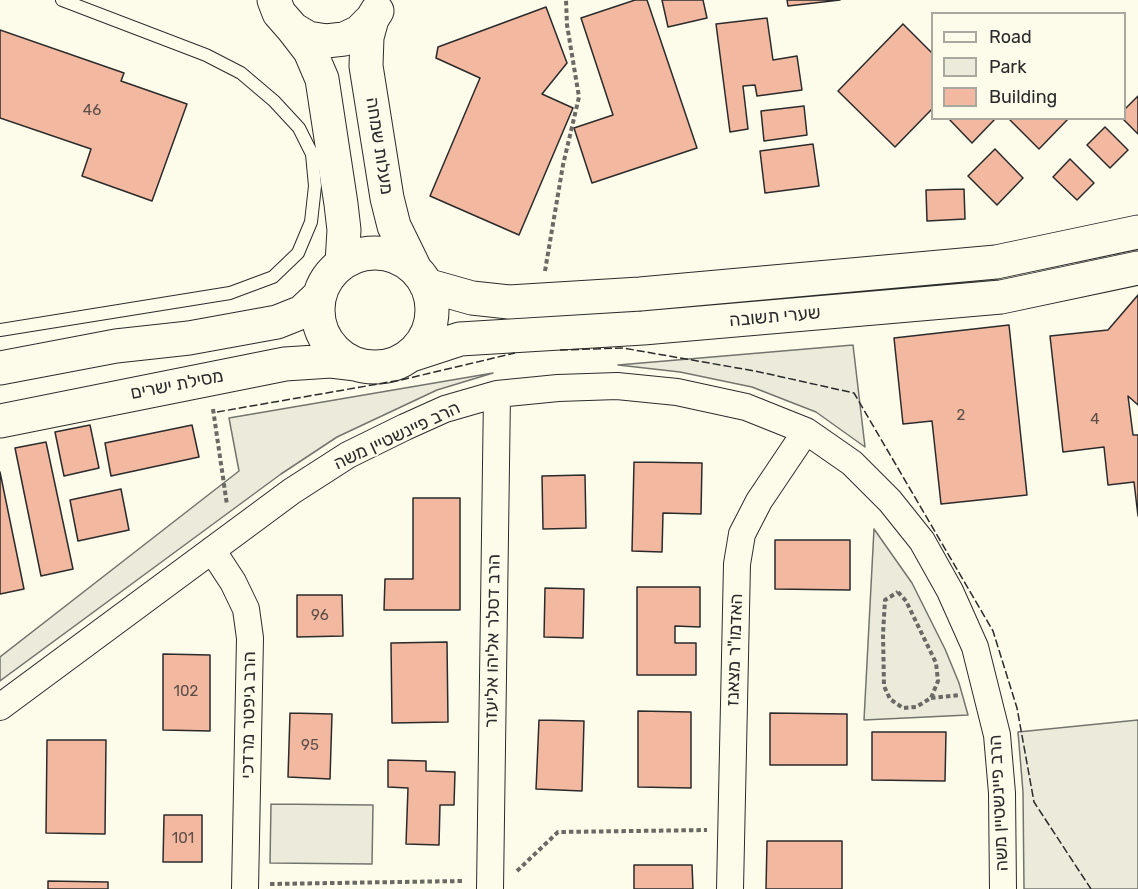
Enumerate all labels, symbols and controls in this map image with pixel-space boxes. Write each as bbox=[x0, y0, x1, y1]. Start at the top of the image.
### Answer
legend bbox=[931, 12, 1126, 120]
text: Road bbox=[989, 26, 1032, 48]
text: Park bbox=[989, 56, 1026, 78]
text: Building bbox=[989, 86, 1057, 108]
street label: מעלות שמחה bbox=[361, 96, 397, 196]
house number: 46 bbox=[83, 102, 101, 120]
street label: שערי תשובה bbox=[728, 302, 822, 332]
street label: מסילת ישרים bbox=[129, 365, 225, 405]
street label: הרב פיינשטיין משה bbox=[330, 397, 464, 475]
house number: 2 bbox=[957, 407, 965, 425]
house number: 4 bbox=[1090, 411, 1100, 429]
street label: הרב דסלר אליהו אליעזר bbox=[481, 554, 505, 728]
street label: האדמו"ר מצאנז bbox=[722, 593, 748, 707]
house number: 96 bbox=[311, 607, 329, 625]
street label: הרב גיפטר מרדכי bbox=[237, 651, 261, 779]
house number: 102 bbox=[174, 683, 198, 701]
street label: הרב פיינשטיין משה bbox=[985, 734, 1013, 872]
house number: 95 bbox=[301, 737, 319, 755]
house number: 101 bbox=[172, 830, 194, 848]

